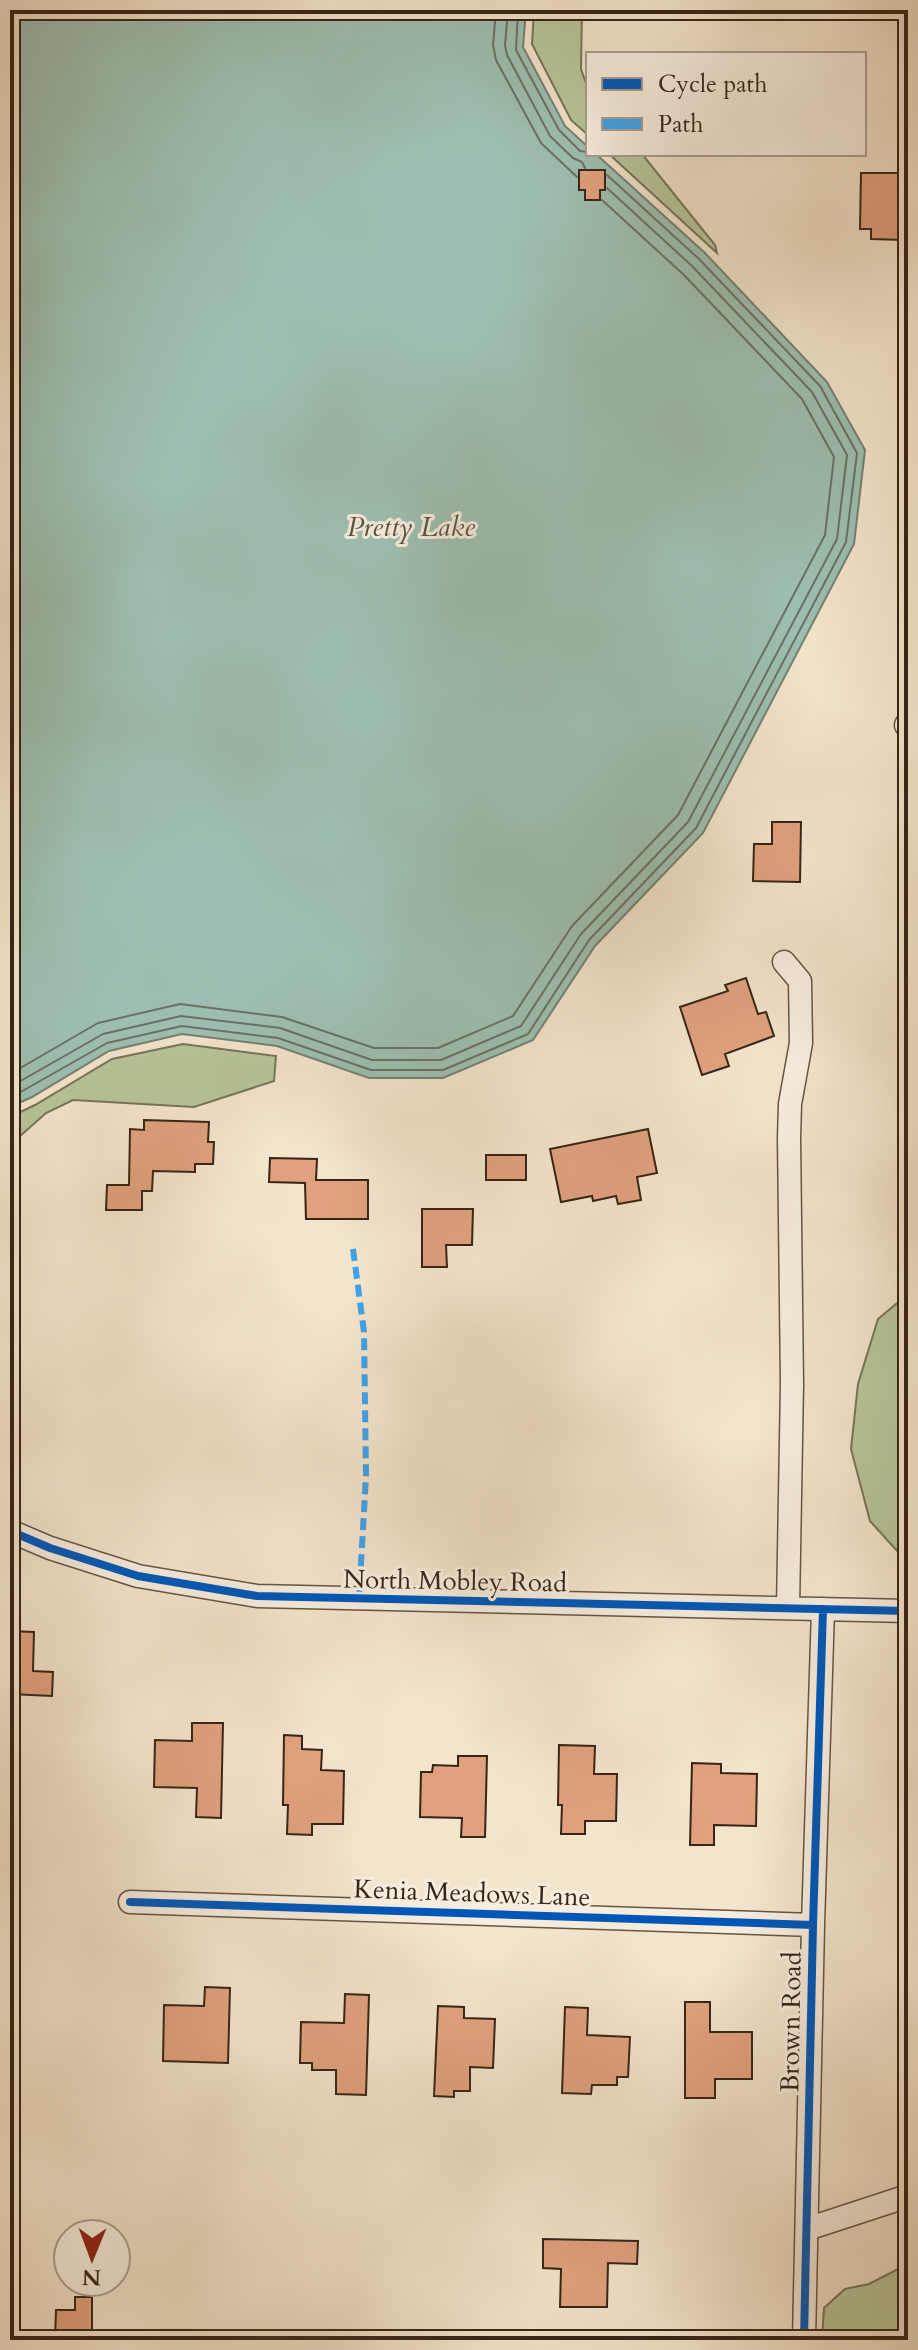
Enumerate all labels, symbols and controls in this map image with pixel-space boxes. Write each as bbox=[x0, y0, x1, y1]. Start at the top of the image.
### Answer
legend bbox=[586, 52, 866, 156]
text: Cycle path bbox=[658, 68, 767, 101]
text: Path bbox=[658, 108, 703, 141]
water label: Pretty Lake bbox=[347, 508, 475, 546]
street label: North Mobley Road bbox=[343, 1562, 567, 1600]
street label: Kenia Meadows Lane bbox=[353, 1871, 591, 1915]
street label: Brown Road bbox=[772, 1951, 810, 2093]
north arrow bbox=[52, 2218, 132, 2298]
text: N bbox=[82, 2262, 101, 2292]

